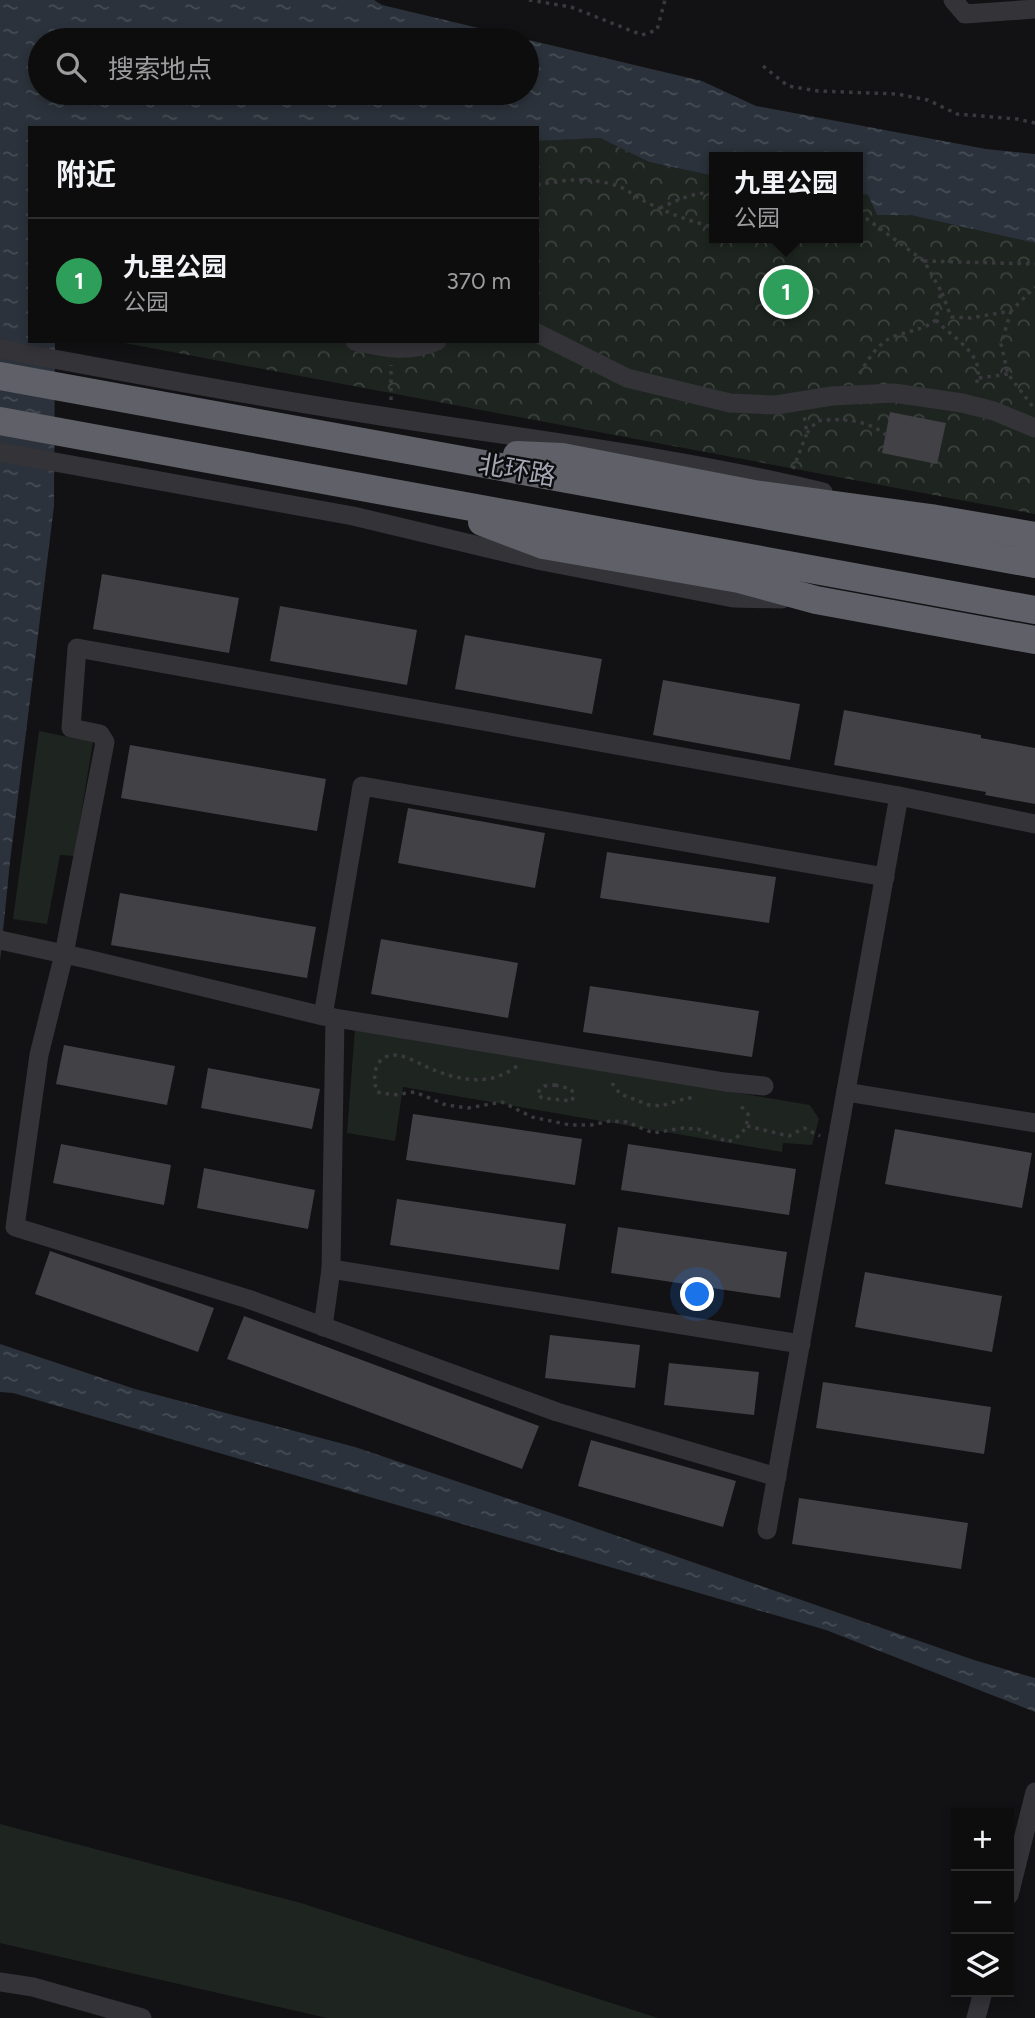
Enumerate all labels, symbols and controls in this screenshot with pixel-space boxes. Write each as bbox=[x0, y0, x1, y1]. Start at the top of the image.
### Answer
search box bbox=[28, 28, 539, 105]
icon: search bbox=[52, 48, 90, 86]
text: 搜索地点 bbox=[108, 53, 212, 85]
popup bbox=[709, 152, 863, 243]
text: 附近 bbox=[56, 156, 116, 193]
text: 九里公园 bbox=[734, 167, 838, 199]
text: 公园 bbox=[734, 204, 780, 232]
text: 九里公园 bbox=[123, 251, 227, 283]
pin: 1 bbox=[763, 266, 809, 318]
text: 1 bbox=[74, 267, 84, 295]
text: 370 m bbox=[446, 267, 511, 295]
text: 公园 bbox=[123, 288, 169, 316]
street label: 北环路 bbox=[476, 447, 558, 493]
your location bbox=[680, 1277, 714, 1311]
map controls bbox=[951, 1808, 1014, 1997]
button: + bbox=[951, 1808, 1014, 1871]
button: − bbox=[951, 1871, 1014, 1934]
button: layers bbox=[951, 1934, 1014, 1997]

